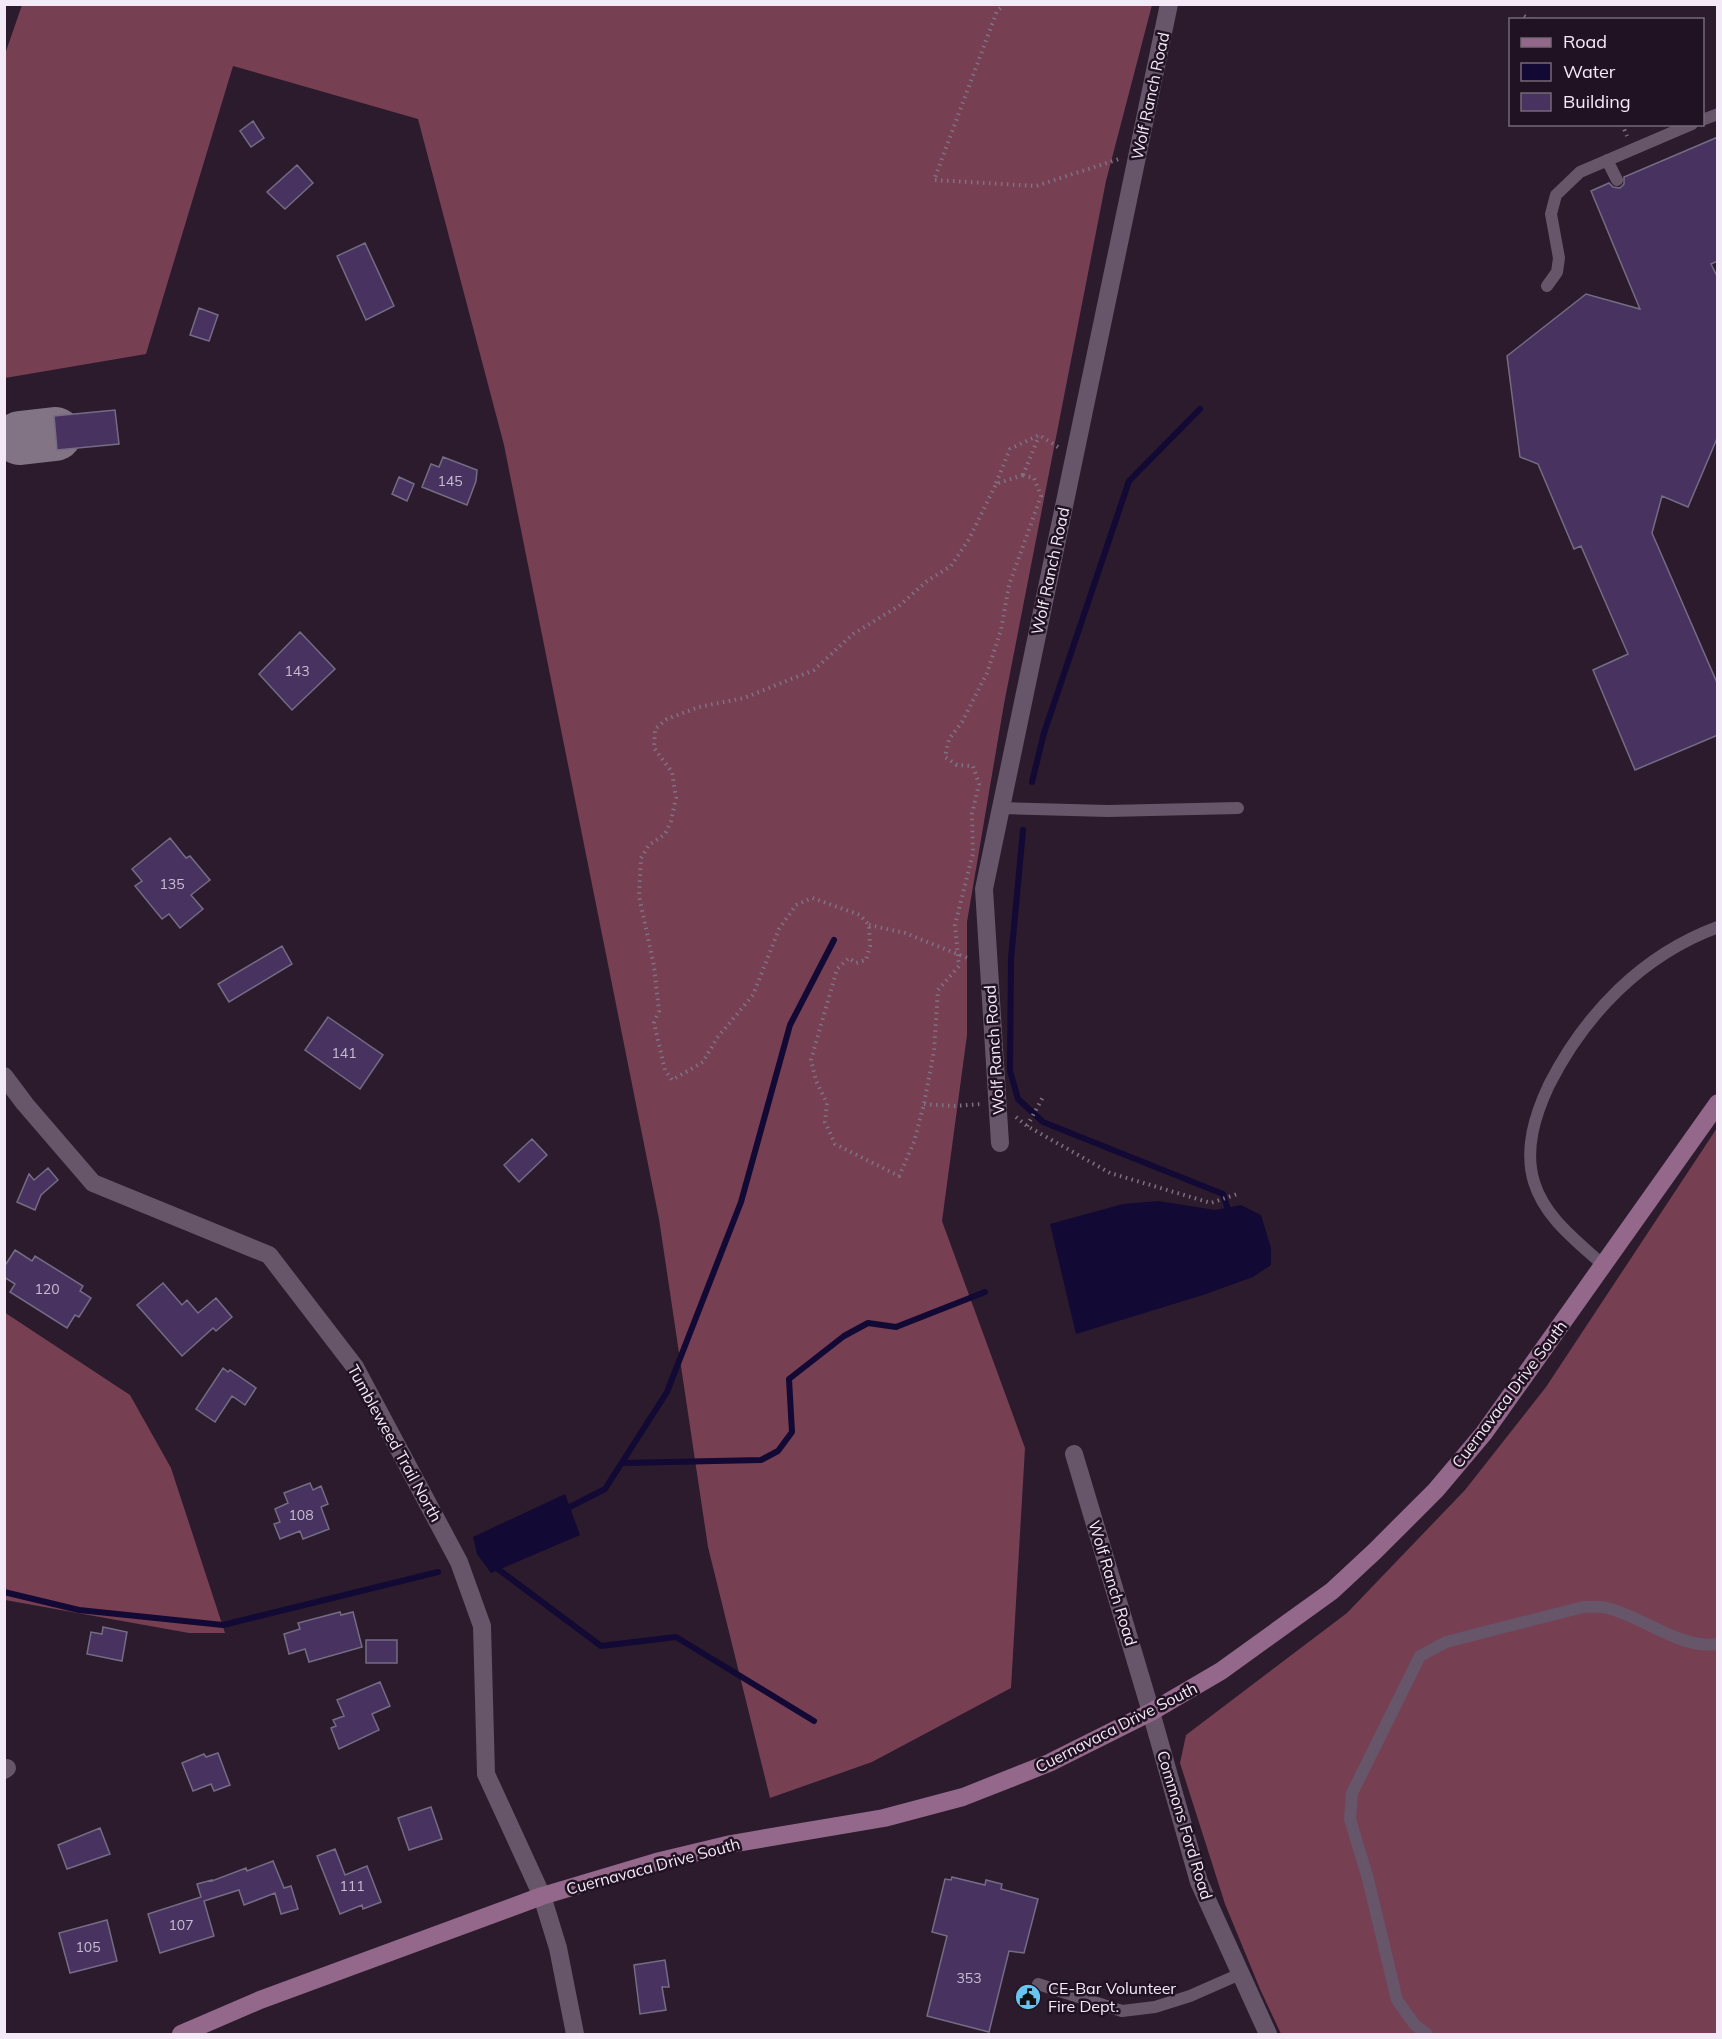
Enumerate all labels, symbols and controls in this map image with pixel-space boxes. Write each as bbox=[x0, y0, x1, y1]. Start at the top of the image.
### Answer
legend bbox=[1509, 18, 1704, 126]
street label: Wolf Ranch Road bbox=[1127, 30, 1173, 162]
text: Road bbox=[1563, 30, 1607, 53]
text: Water bbox=[1563, 60, 1616, 83]
text: Building bbox=[1563, 90, 1631, 113]
house number: 145 bbox=[437, 472, 463, 490]
street label: Wolf Ranch Road bbox=[1027, 505, 1073, 637]
house number: 143 bbox=[284, 662, 310, 680]
house number: 135 bbox=[159, 875, 185, 893]
street label: Wolf Ranch Road bbox=[979, 984, 1009, 1116]
house number: 141 bbox=[331, 1044, 357, 1062]
house number: 120 bbox=[34, 1280, 60, 1298]
street label: Cuernavaca Drive South bbox=[1447, 1316, 1571, 1472]
street label: Tumbleweed Trail North bbox=[343, 1361, 447, 1525]
house number: 108 bbox=[288, 1506, 314, 1524]
street label: Wolf Ranch Road bbox=[1084, 1518, 1142, 1648]
street label: Cuernavaca Drive South bbox=[1032, 1677, 1200, 1777]
street label: Commons Ford Road bbox=[1153, 1748, 1217, 1902]
street label: Cuernavaca Drive South bbox=[564, 1833, 742, 1899]
house number: 111 bbox=[339, 1877, 365, 1895]
house number: 107 bbox=[168, 1916, 194, 1934]
house number: 105 bbox=[75, 1938, 101, 1956]
house number: 353 bbox=[956, 1969, 982, 1987]
place label: CE-Bar Volunteer Fire Dept. bbox=[1048, 1978, 1176, 2016]
public building icon: CE-Bar Volunteer Fire Dept. bbox=[1013, 1982, 1043, 2012]

